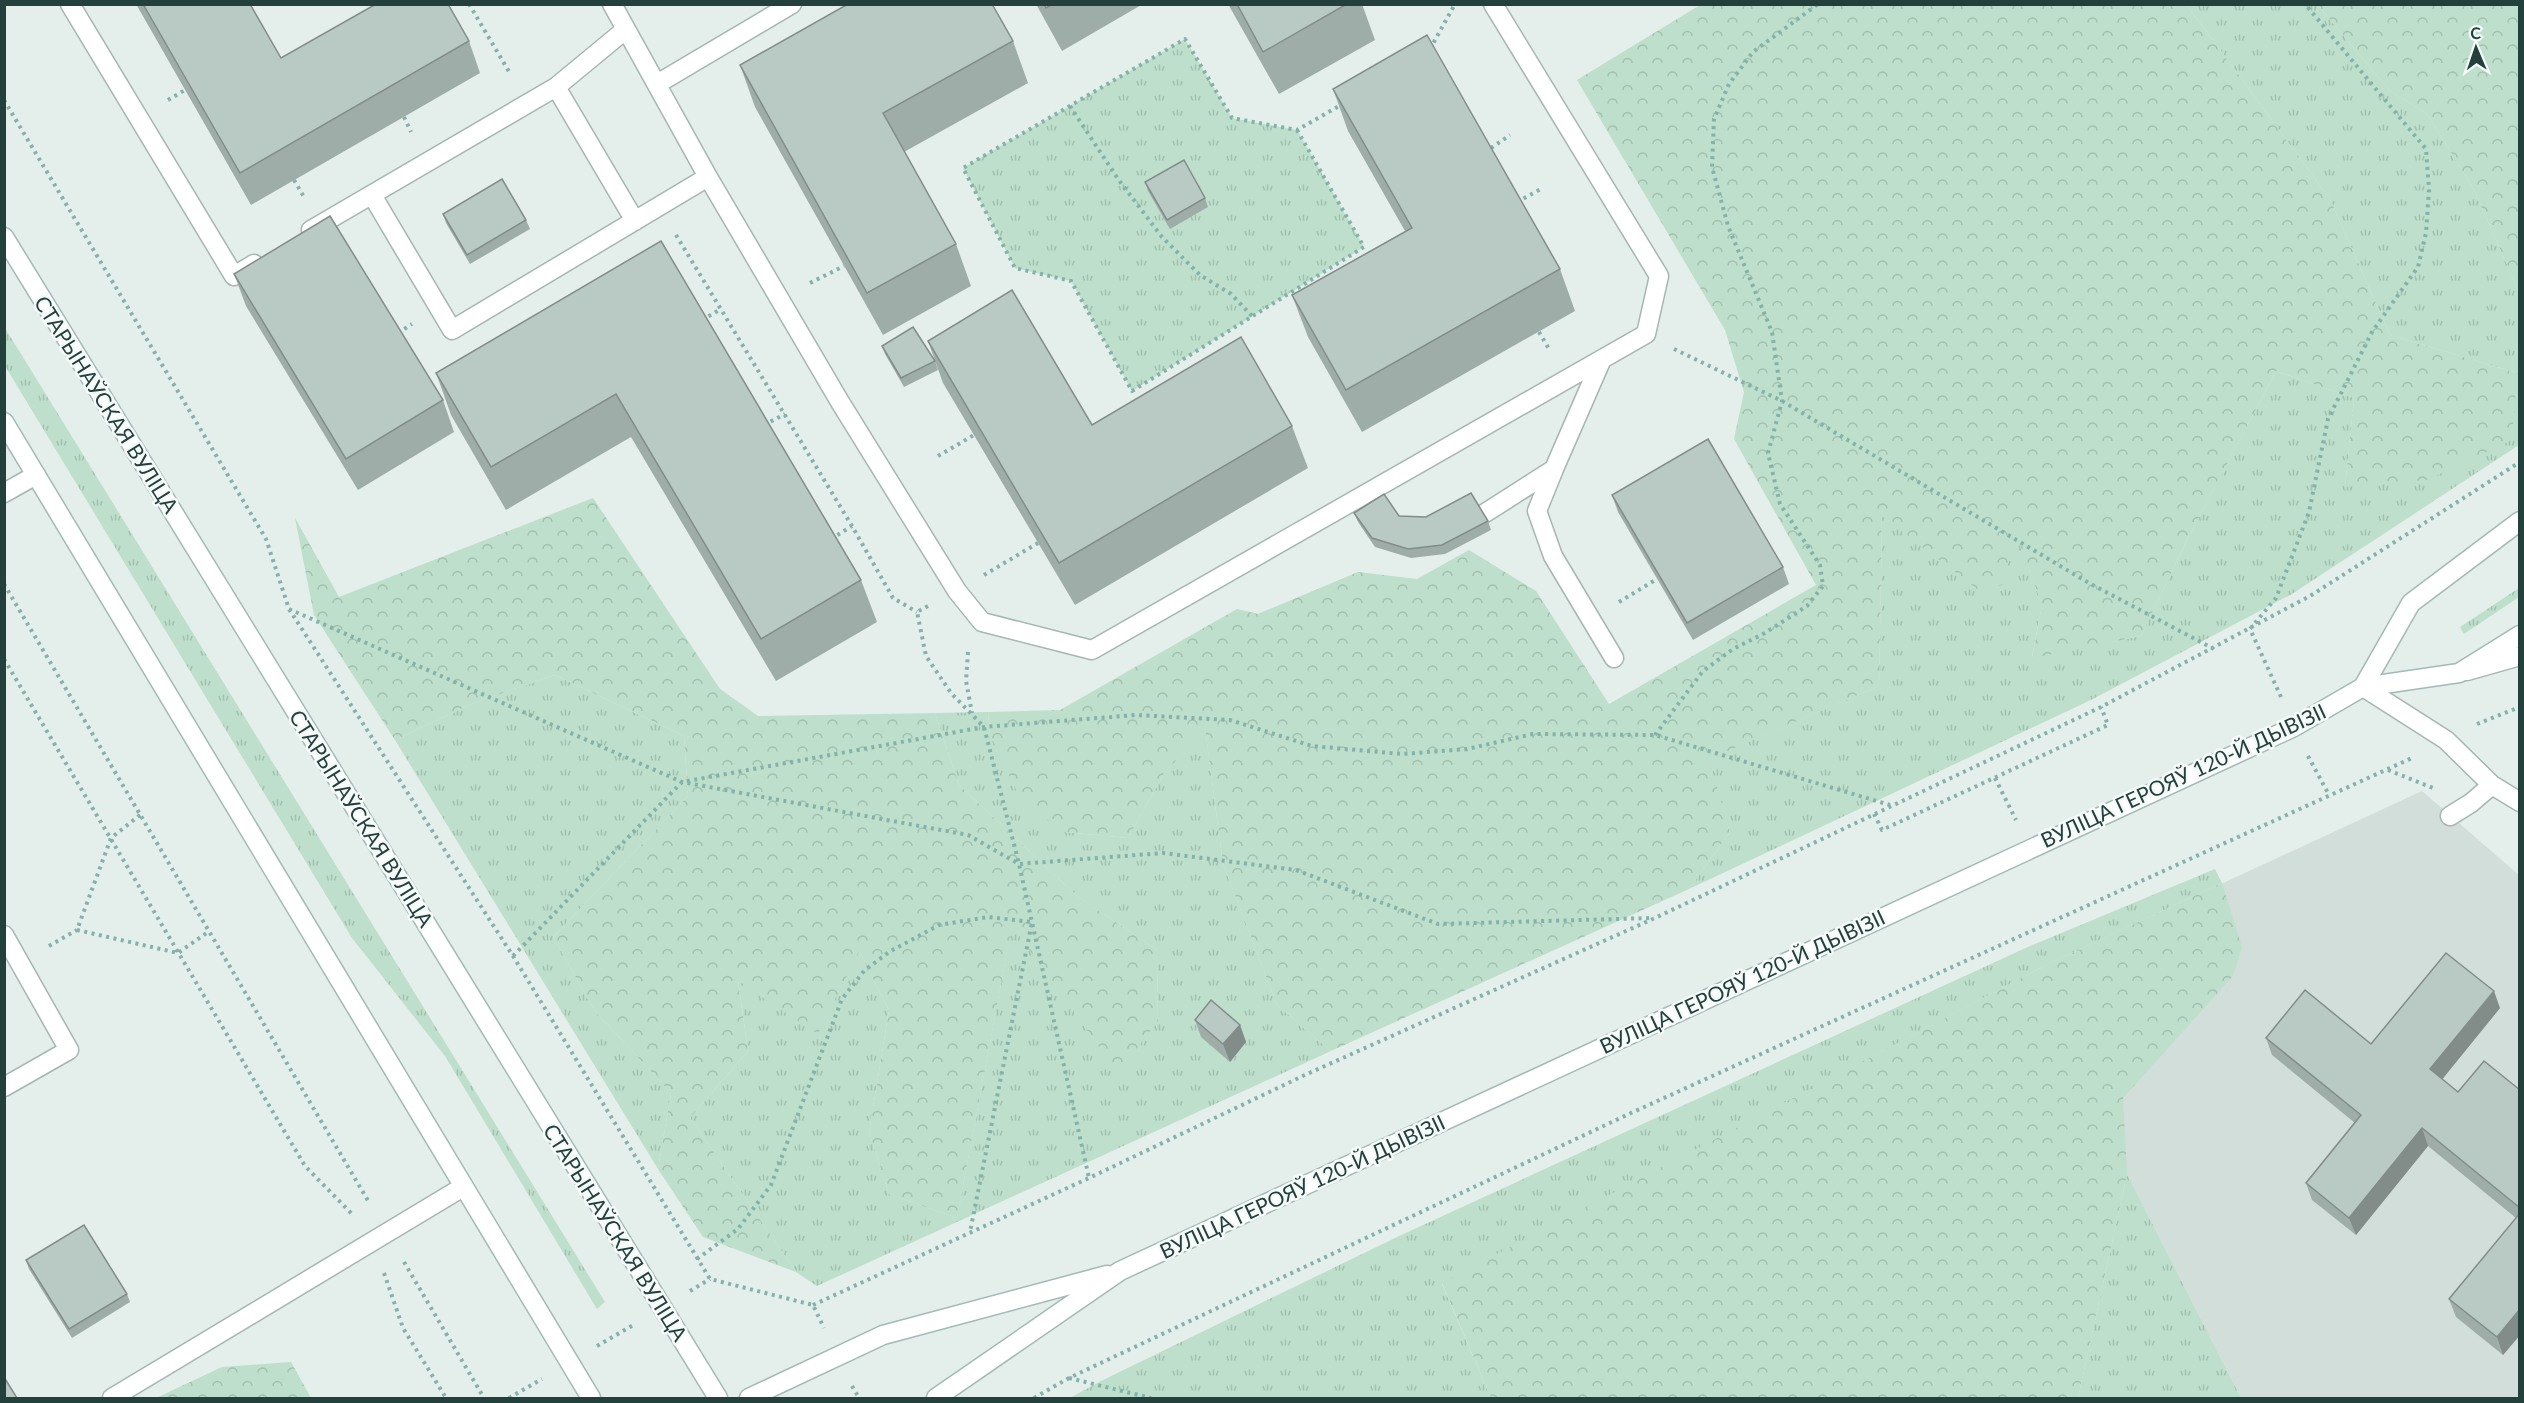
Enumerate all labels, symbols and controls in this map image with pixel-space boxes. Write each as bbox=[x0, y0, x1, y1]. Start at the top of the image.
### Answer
north arrow bbox=[2446, 18, 2506, 78]
text: С bbox=[2470, 23, 2481, 42]
street label: СТАРЫНАЎСКАЯ ВУЛІЦА bbox=[30, 291, 185, 518]
street label: ВУЛІЦА ГЕРОЯЎ 120-Й ДЫВІЗІІ bbox=[2036, 698, 2330, 852]
street label: СТАРЫНАЎСКАЯ ВУЛІЦА bbox=[285, 705, 440, 932]
street label: ВУЛІЦА ГЕРОЯЎ 120-Й ДЫВІЗІІ bbox=[1595, 904, 1889, 1058]
street label: ВУЛІЦА ГЕРОЯЎ 120-Й ДЫВІЗІІ bbox=[1155, 1109, 1449, 1263]
street label: СТАРЫНАЎСКАЯ ВУЛІЦА bbox=[539, 1119, 694, 1346]

